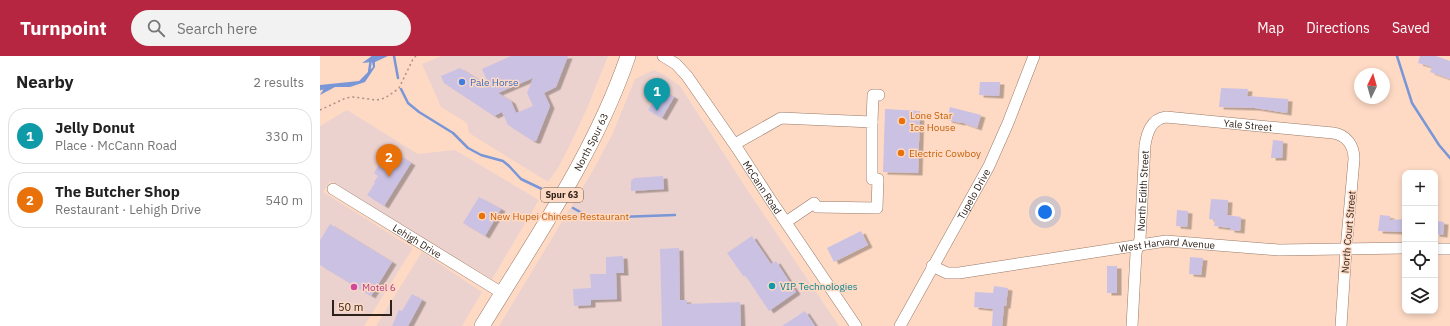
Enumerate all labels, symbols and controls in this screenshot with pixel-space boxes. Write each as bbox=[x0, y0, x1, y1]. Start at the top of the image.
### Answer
search box bbox=[131, 10, 411, 46]
text: Turnpoint bbox=[20, 16, 107, 40]
icon: search bbox=[145, 17, 167, 39]
text: Search here bbox=[177, 19, 257, 38]
text: Map bbox=[1257, 19, 1284, 37]
text: Directions bbox=[1306, 19, 1370, 37]
text: Saved bbox=[1392, 19, 1430, 37]
north arrow bbox=[1354, 68, 1390, 104]
text: Nearby bbox=[16, 71, 74, 93]
text: 2 results bbox=[253, 74, 304, 91]
place label: Pale Horse bbox=[470, 76, 519, 89]
marker: Pale Horse bbox=[457, 77, 467, 87]
pin: 1 bbox=[644, 78, 670, 111]
place label: Lone Star Ice House bbox=[910, 109, 956, 134]
street label: North Spur 63 bbox=[571, 111, 611, 173]
marker: Lone Star Ice House bbox=[897, 116, 907, 126]
street label: Yale Street bbox=[1223, 117, 1273, 134]
text: Jelly Donut bbox=[55, 118, 135, 137]
text: 1 bbox=[26, 128, 34, 145]
text: 330 m bbox=[265, 128, 303, 145]
text: Place · McCann Road bbox=[55, 137, 177, 154]
pin: 2 bbox=[376, 144, 402, 177]
place label: Electric Cowboy bbox=[909, 147, 981, 160]
marker: Electric Cowboy bbox=[896, 148, 906, 158]
street label: North Edith Street bbox=[1134, 149, 1152, 232]
street label: McCann Road bbox=[740, 158, 784, 217]
street label: Tupelo Drive bbox=[955, 166, 993, 222]
map controls bbox=[1402, 170, 1438, 314]
button: + bbox=[1402, 170, 1438, 206]
text: The Butcher Shop bbox=[55, 182, 180, 201]
road number: Spur 63 bbox=[541, 188, 583, 202]
street label: North Court Street bbox=[1338, 190, 1359, 274]
text: 2 bbox=[26, 192, 34, 209]
text: 540 m bbox=[265, 192, 303, 209]
text: Restaurant · Lehigh Drive bbox=[55, 201, 201, 218]
your location bbox=[1035, 202, 1055, 222]
button: − bbox=[1402, 206, 1438, 242]
place label: New Hupei Chinese Restaurant bbox=[490, 210, 629, 223]
marker: New Hupei Chinese Restaurant bbox=[477, 211, 487, 221]
street label: Lehigh Drive bbox=[390, 221, 444, 262]
street label: West Harvard Avenue bbox=[1118, 235, 1216, 255]
button: locate bbox=[1402, 242, 1438, 278]
button: layers bbox=[1402, 278, 1438, 314]
place label: VIP Technologies bbox=[780, 280, 858, 293]
place label: Motel 6 bbox=[362, 281, 396, 294]
marker: VIP Technologies bbox=[767, 281, 777, 291]
marker: Motel 6 bbox=[349, 282, 359, 292]
scale bar bbox=[332, 298, 392, 317]
text: 50 m bbox=[338, 300, 363, 314]

